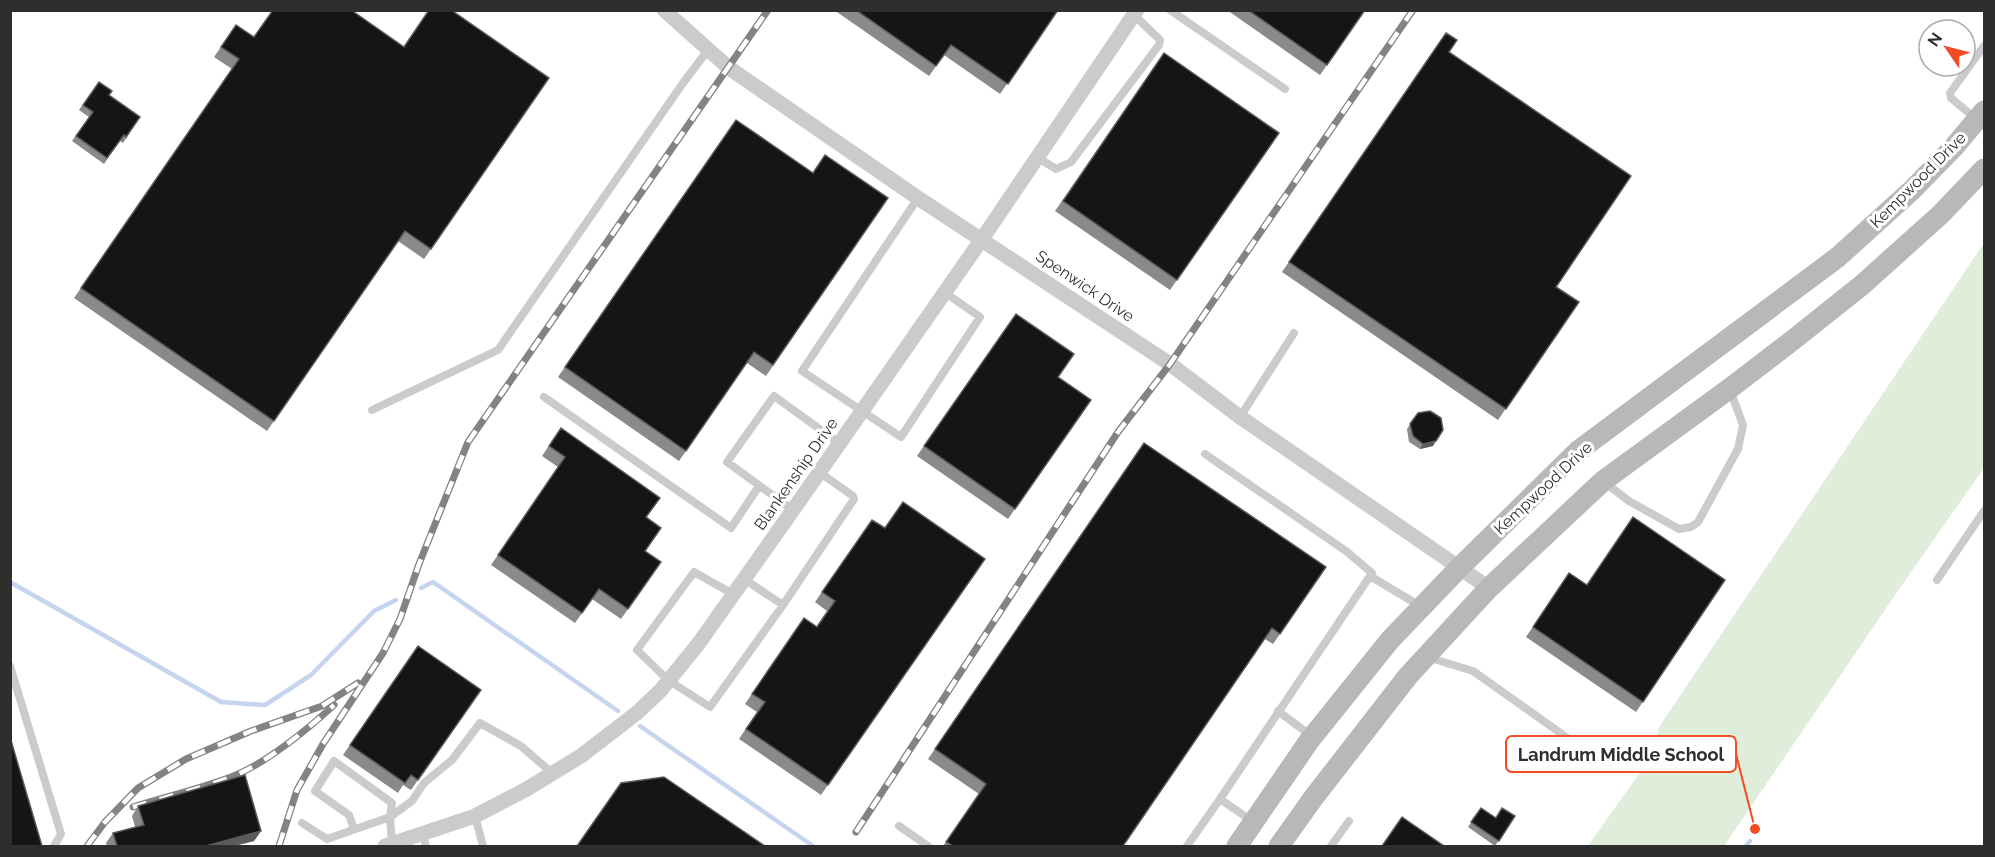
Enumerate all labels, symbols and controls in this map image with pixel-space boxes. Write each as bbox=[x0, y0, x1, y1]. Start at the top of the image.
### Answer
north arrow bbox=[1917, 18, 1977, 78]
text: N bbox=[1924, 29, 1946, 50]
street label: Kempwood Drive bbox=[1866, 128, 1970, 232]
street label: Spenwick Drive bbox=[1032, 246, 1138, 326]
street label: Blankenship Drive bbox=[750, 414, 842, 534]
street label: Kempwood Drive bbox=[1490, 438, 1596, 538]
callout: Landrum Middle School bbox=[1506, 736, 1736, 772]
text: Landrum Middle School bbox=[1518, 744, 1724, 765]

